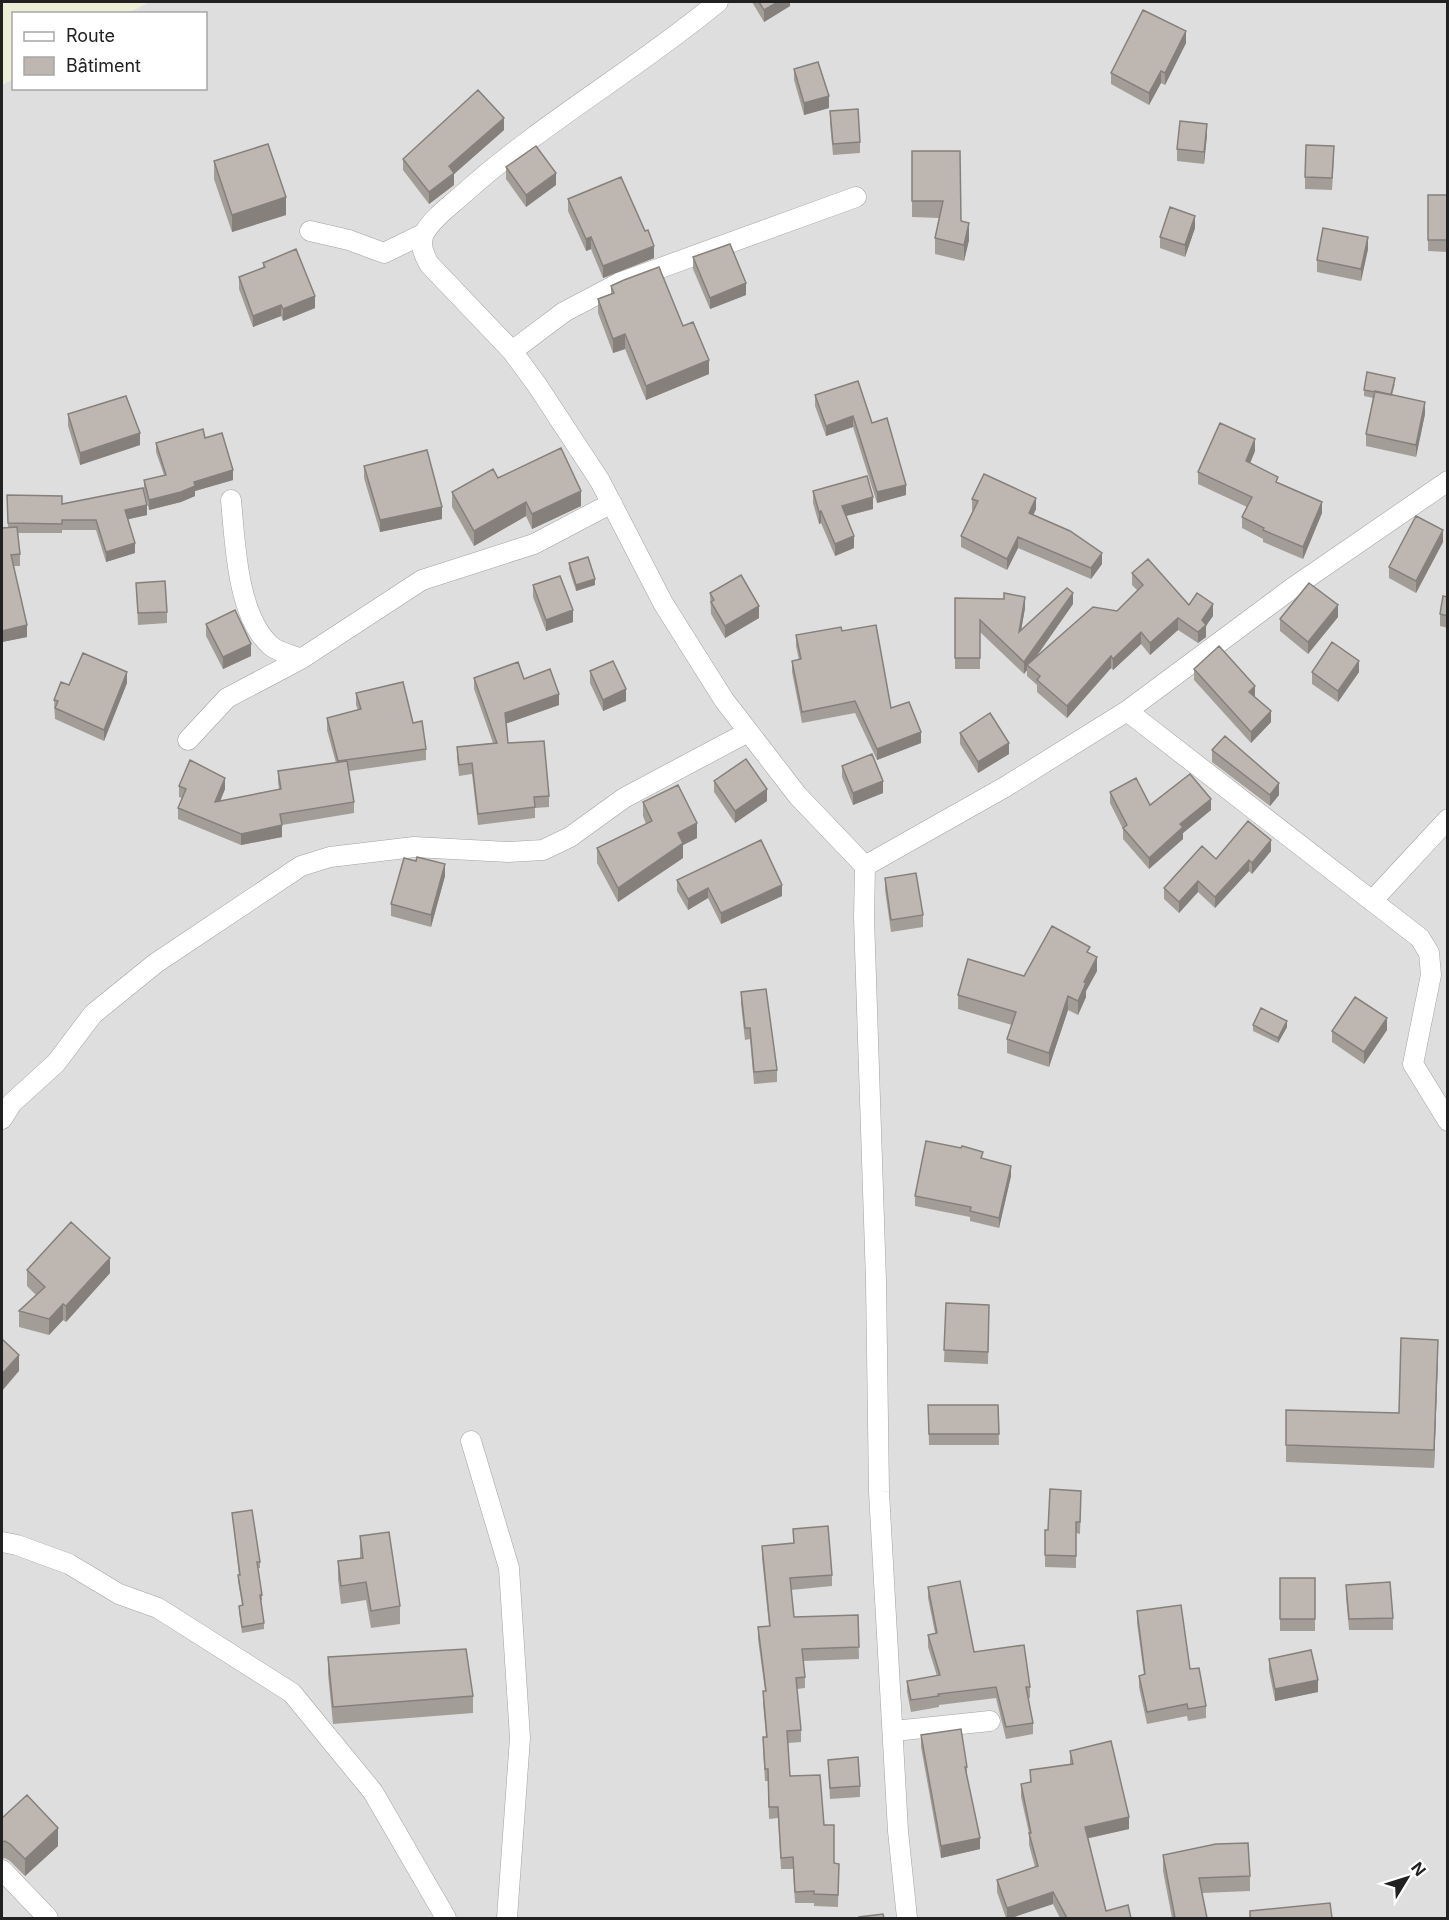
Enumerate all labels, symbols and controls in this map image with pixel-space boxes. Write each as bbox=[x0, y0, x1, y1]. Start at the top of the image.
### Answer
legend bbox=[12, 12, 207, 90]
text: Route bbox=[66, 25, 115, 46]
text: Bâtiment bbox=[66, 55, 141, 76]
north arrow bbox=[1377, 1848, 1437, 1908]
text: N bbox=[1407, 1858, 1430, 1880]

